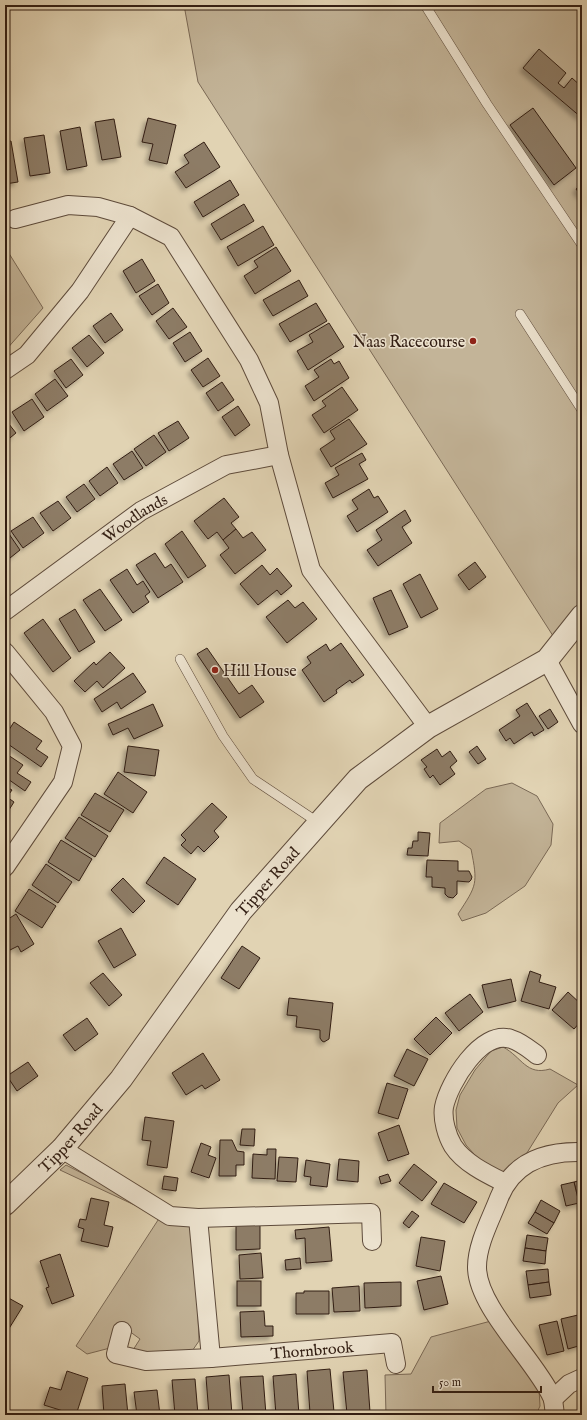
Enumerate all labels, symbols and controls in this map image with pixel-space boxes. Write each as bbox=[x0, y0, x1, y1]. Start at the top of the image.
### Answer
place label: Naas Racecourse bbox=[353, 333, 465, 353]
marker: Naas Racecourse bbox=[468, 336, 478, 346]
street label: Woodlands bbox=[99, 490, 172, 548]
place label: Hill House bbox=[223, 662, 297, 682]
marker: Hill House bbox=[210, 665, 220, 675]
street label: Tipper Road bbox=[233, 843, 305, 921]
street label: Tipper Road bbox=[35, 1100, 108, 1178]
street label: Thornbrook bbox=[270, 1338, 355, 1365]
scale bar bbox=[433, 1368, 541, 1394]
text: 50 m bbox=[439, 1375, 461, 1390]

